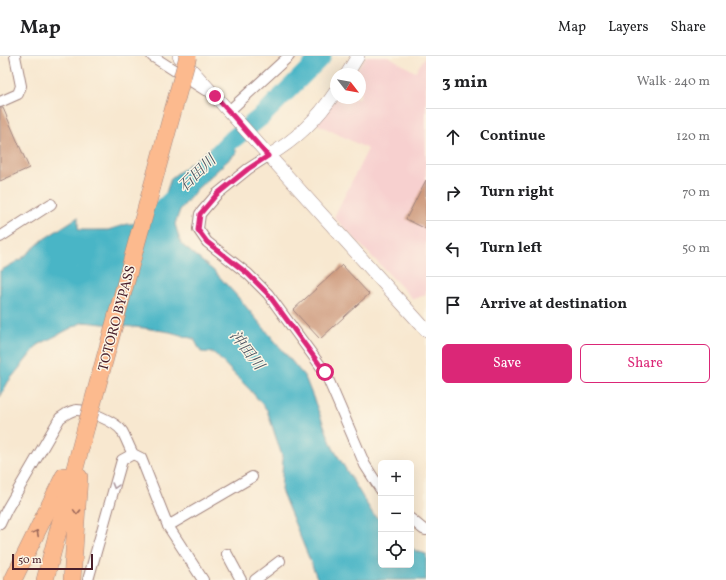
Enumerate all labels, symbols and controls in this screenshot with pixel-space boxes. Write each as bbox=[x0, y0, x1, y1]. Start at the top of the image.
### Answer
text: Map bbox=[20, 15, 61, 41]
text: Map bbox=[558, 18, 586, 37]
text: Layers bbox=[608, 18, 648, 37]
text: Share bbox=[670, 18, 706, 37]
north arrow bbox=[330, 68, 366, 104]
text: 3 min bbox=[442, 71, 488, 94]
text: Walk · 240 m bbox=[637, 73, 710, 91]
route end bbox=[206, 87, 224, 105]
icon: ahead bbox=[442, 126, 464, 148]
text: Continue bbox=[480, 126, 545, 147]
text: 120 m bbox=[676, 128, 710, 146]
water label: 石田川 bbox=[175, 150, 223, 197]
icon: right bbox=[442, 182, 464, 204]
text: Turn right bbox=[480, 182, 554, 203]
text: 70 m bbox=[682, 184, 710, 202]
icon: left bbox=[442, 238, 464, 260]
text: Turn left bbox=[480, 238, 542, 259]
text: 50 m bbox=[682, 240, 710, 258]
street label: TOTORO BYPASS bbox=[94, 263, 141, 373]
icon: arrive bbox=[442, 294, 464, 316]
text: Arrive at destination bbox=[480, 294, 627, 315]
water label: 沖田川 bbox=[224, 327, 269, 377]
button: Save bbox=[442, 344, 572, 383]
button: Share bbox=[580, 344, 710, 383]
route start bbox=[316, 363, 334, 381]
map controls bbox=[378, 460, 414, 568]
button: + bbox=[378, 460, 414, 496]
one-way arrow bbox=[111, 482, 120, 489]
button: − bbox=[378, 496, 414, 532]
one-way arrow bbox=[73, 509, 82, 515]
one-way arrow bbox=[32, 529, 39, 537]
button: locate bbox=[378, 532, 414, 568]
scale bar bbox=[12, 552, 93, 571]
text: 50 m bbox=[18, 553, 42, 568]

